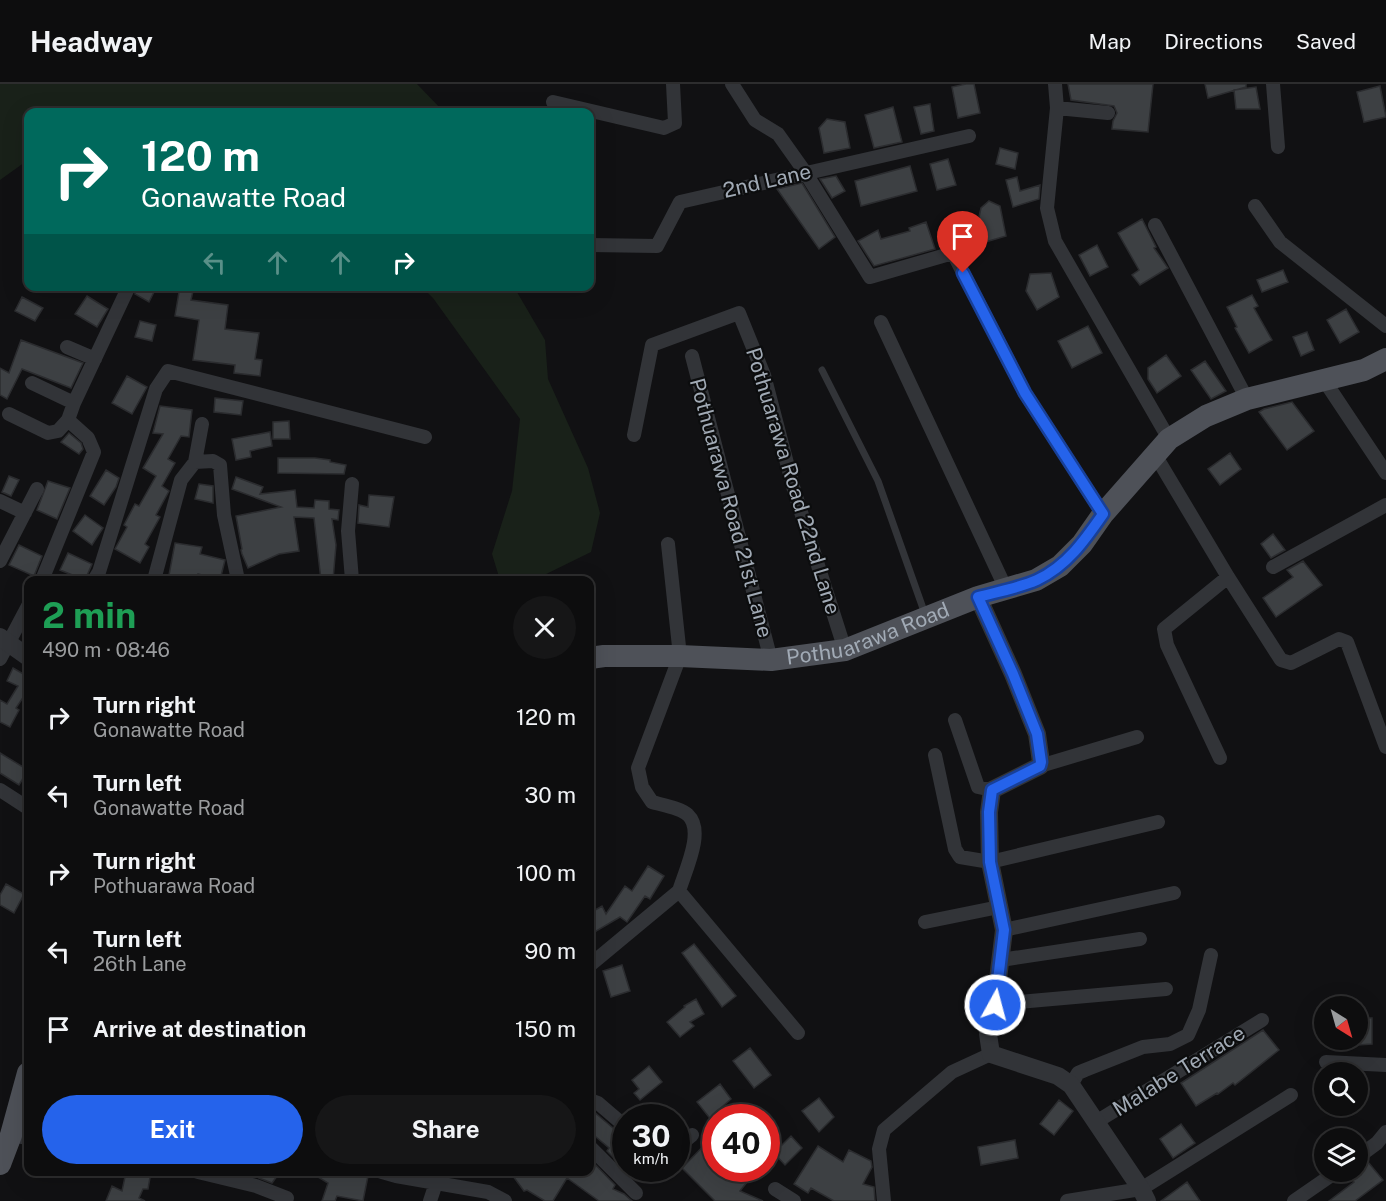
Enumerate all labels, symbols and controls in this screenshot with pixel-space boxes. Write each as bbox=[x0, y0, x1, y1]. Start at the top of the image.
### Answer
text: Headway bbox=[30, 25, 153, 58]
text: Map bbox=[1089, 29, 1131, 54]
text: Directions bbox=[1164, 29, 1263, 54]
text: Saved bbox=[1296, 29, 1356, 54]
text: 120 m bbox=[141, 131, 260, 180]
icon: right bbox=[42, 132, 120, 210]
street label: 2nd Lane bbox=[720, 158, 813, 203]
text: Gonawatte Road bbox=[141, 181, 346, 213]
pin bbox=[937, 211, 988, 273]
icon: arrive bbox=[946, 220, 979, 253]
icon: left bbox=[198, 246, 231, 279]
icon: ahead bbox=[261, 246, 294, 279]
icon: ahead bbox=[324, 246, 357, 279]
icon: right bbox=[387, 246, 420, 279]
street label: Pothuarawa Road 22nd Lane bbox=[741, 344, 846, 617]
street label: Pothuarawa Road 21st Lane bbox=[685, 375, 778, 640]
text: 2 min bbox=[42, 594, 136, 636]
button: close bbox=[513, 596, 576, 659]
street label: Pothuarawa Road bbox=[785, 597, 953, 670]
text: 490 m · 08:46 bbox=[42, 638, 170, 662]
text: Turn right bbox=[93, 692, 196, 718]
icon: right bbox=[42, 701, 75, 734]
text: 120 m bbox=[516, 704, 576, 730]
text: Gonawatte Road bbox=[93, 718, 245, 742]
text: Turn left bbox=[93, 770, 182, 796]
icon: left bbox=[42, 779, 75, 812]
text: 30 m bbox=[524, 782, 576, 808]
text: Gonawatte Road bbox=[93, 796, 245, 820]
text: Turn right bbox=[93, 848, 196, 874]
icon: right bbox=[42, 857, 75, 890]
text: 100 m bbox=[516, 860, 576, 886]
text: Pothuarawa Road bbox=[93, 874, 255, 898]
text: Turn left bbox=[93, 926, 182, 952]
icon: left bbox=[42, 935, 75, 968]
text: 90 m bbox=[525, 938, 576, 964]
text: 26th Lane bbox=[93, 952, 187, 976]
position arrow bbox=[963, 973, 1027, 1037]
north arrow bbox=[1314, 996, 1368, 1050]
map controls bbox=[1314, 996, 1368, 1182]
icon: arrive bbox=[42, 1013, 75, 1046]
text: Arrive at destination bbox=[93, 1016, 306, 1042]
text: 150 m bbox=[515, 1016, 576, 1042]
street label: Malabe Terrace bbox=[1108, 1020, 1249, 1121]
button: search bbox=[1314, 1062, 1368, 1116]
button: Exit bbox=[42, 1095, 303, 1164]
button: Share bbox=[315, 1095, 576, 1164]
speed limit sign: 40 bbox=[702, 1104, 780, 1182]
text: 30 bbox=[631, 1118, 671, 1154]
button: layers bbox=[1314, 1128, 1368, 1182]
text: km/h bbox=[633, 1150, 669, 1167]

